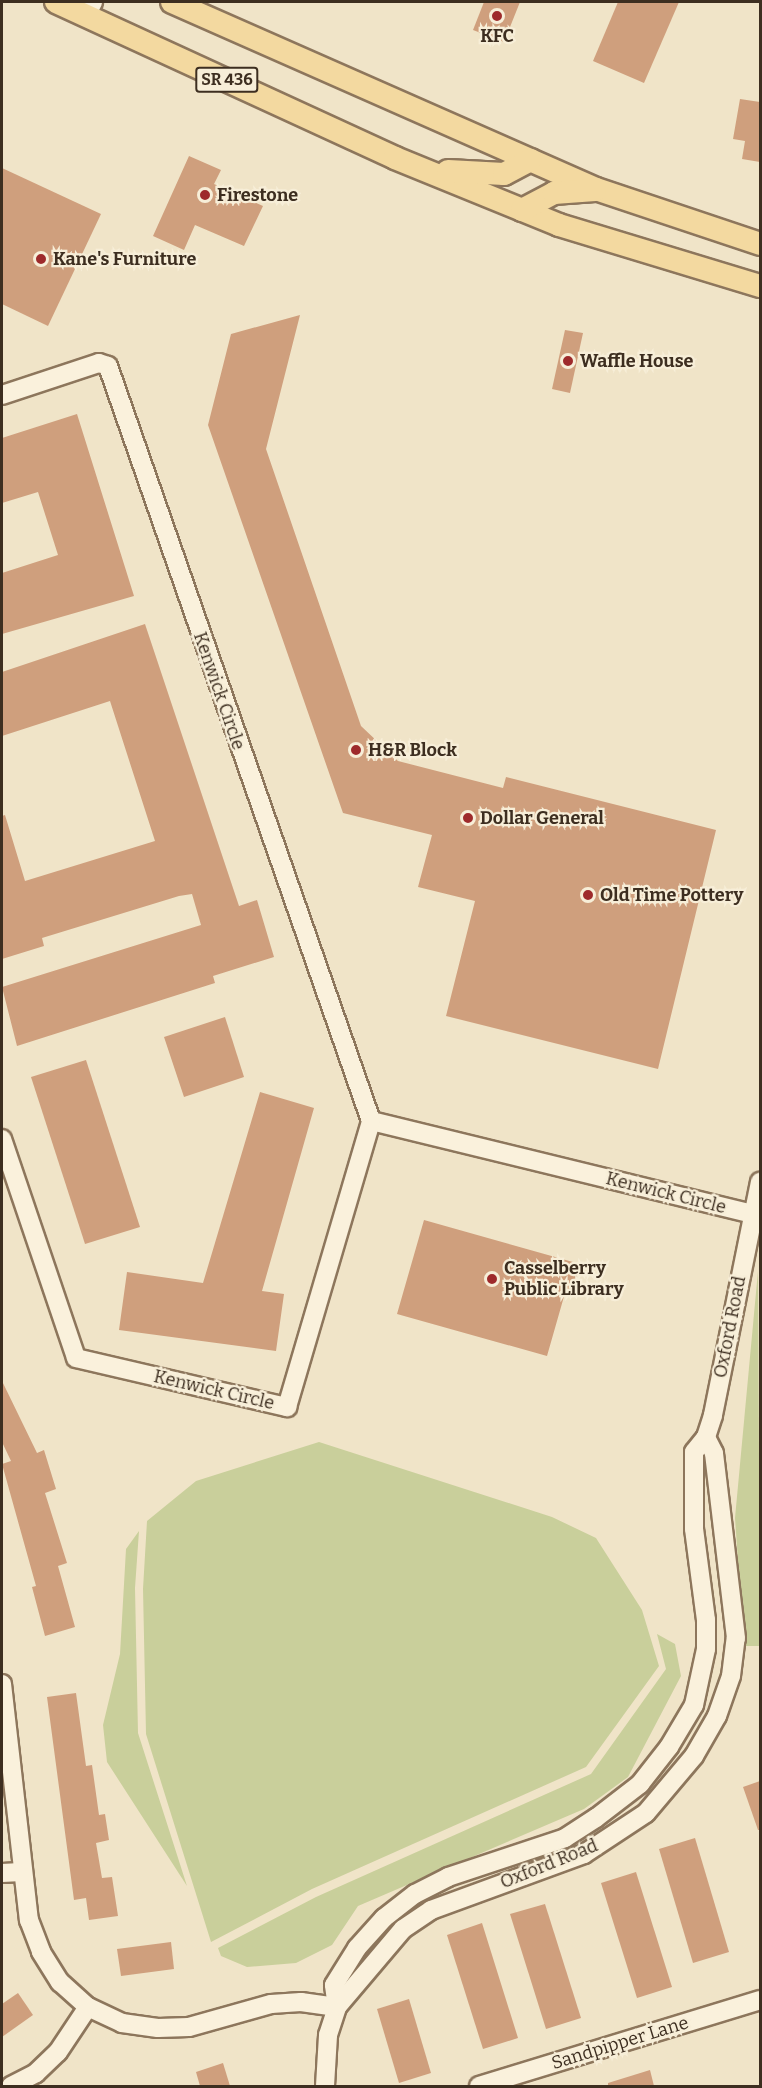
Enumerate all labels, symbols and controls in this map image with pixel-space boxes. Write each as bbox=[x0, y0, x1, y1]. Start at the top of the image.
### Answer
marker: KFC bbox=[490, 9, 504, 23]
place label: KFC bbox=[480, 25, 514, 47]
road number: SR 436 bbox=[194, 67, 260, 93]
place label: Firestone bbox=[217, 184, 298, 206]
marker: Firestone bbox=[198, 188, 212, 202]
place label: Kane's Furniture bbox=[53, 248, 196, 270]
marker: Kane's Furniture bbox=[34, 252, 48, 266]
place label: Waffle House bbox=[580, 350, 693, 372]
marker: Waffle House bbox=[561, 354, 575, 368]
street label: Kenwick Circle bbox=[189, 629, 249, 753]
place label: H&R Block bbox=[368, 739, 457, 761]
marker: H&R Block bbox=[349, 743, 363, 757]
place label: Dollar General bbox=[480, 807, 604, 829]
marker: Dollar General bbox=[461, 811, 475, 825]
place label: Old Time Pottery bbox=[600, 884, 743, 906]
marker: Old Time Pottery bbox=[581, 888, 595, 902]
street label: Kenwick Circle bbox=[604, 1168, 728, 1218]
place label: Casselberry Public Library bbox=[504, 1258, 624, 1300]
marker: Casselberry Public Library bbox=[485, 1272, 499, 1286]
street label: Oxford Road bbox=[710, 1274, 750, 1380]
street label: Kenwick Circle bbox=[152, 1366, 276, 1414]
street label: Oxford Road bbox=[497, 1835, 601, 1893]
street label: Sandpipper Lane bbox=[549, 2012, 691, 2074]

